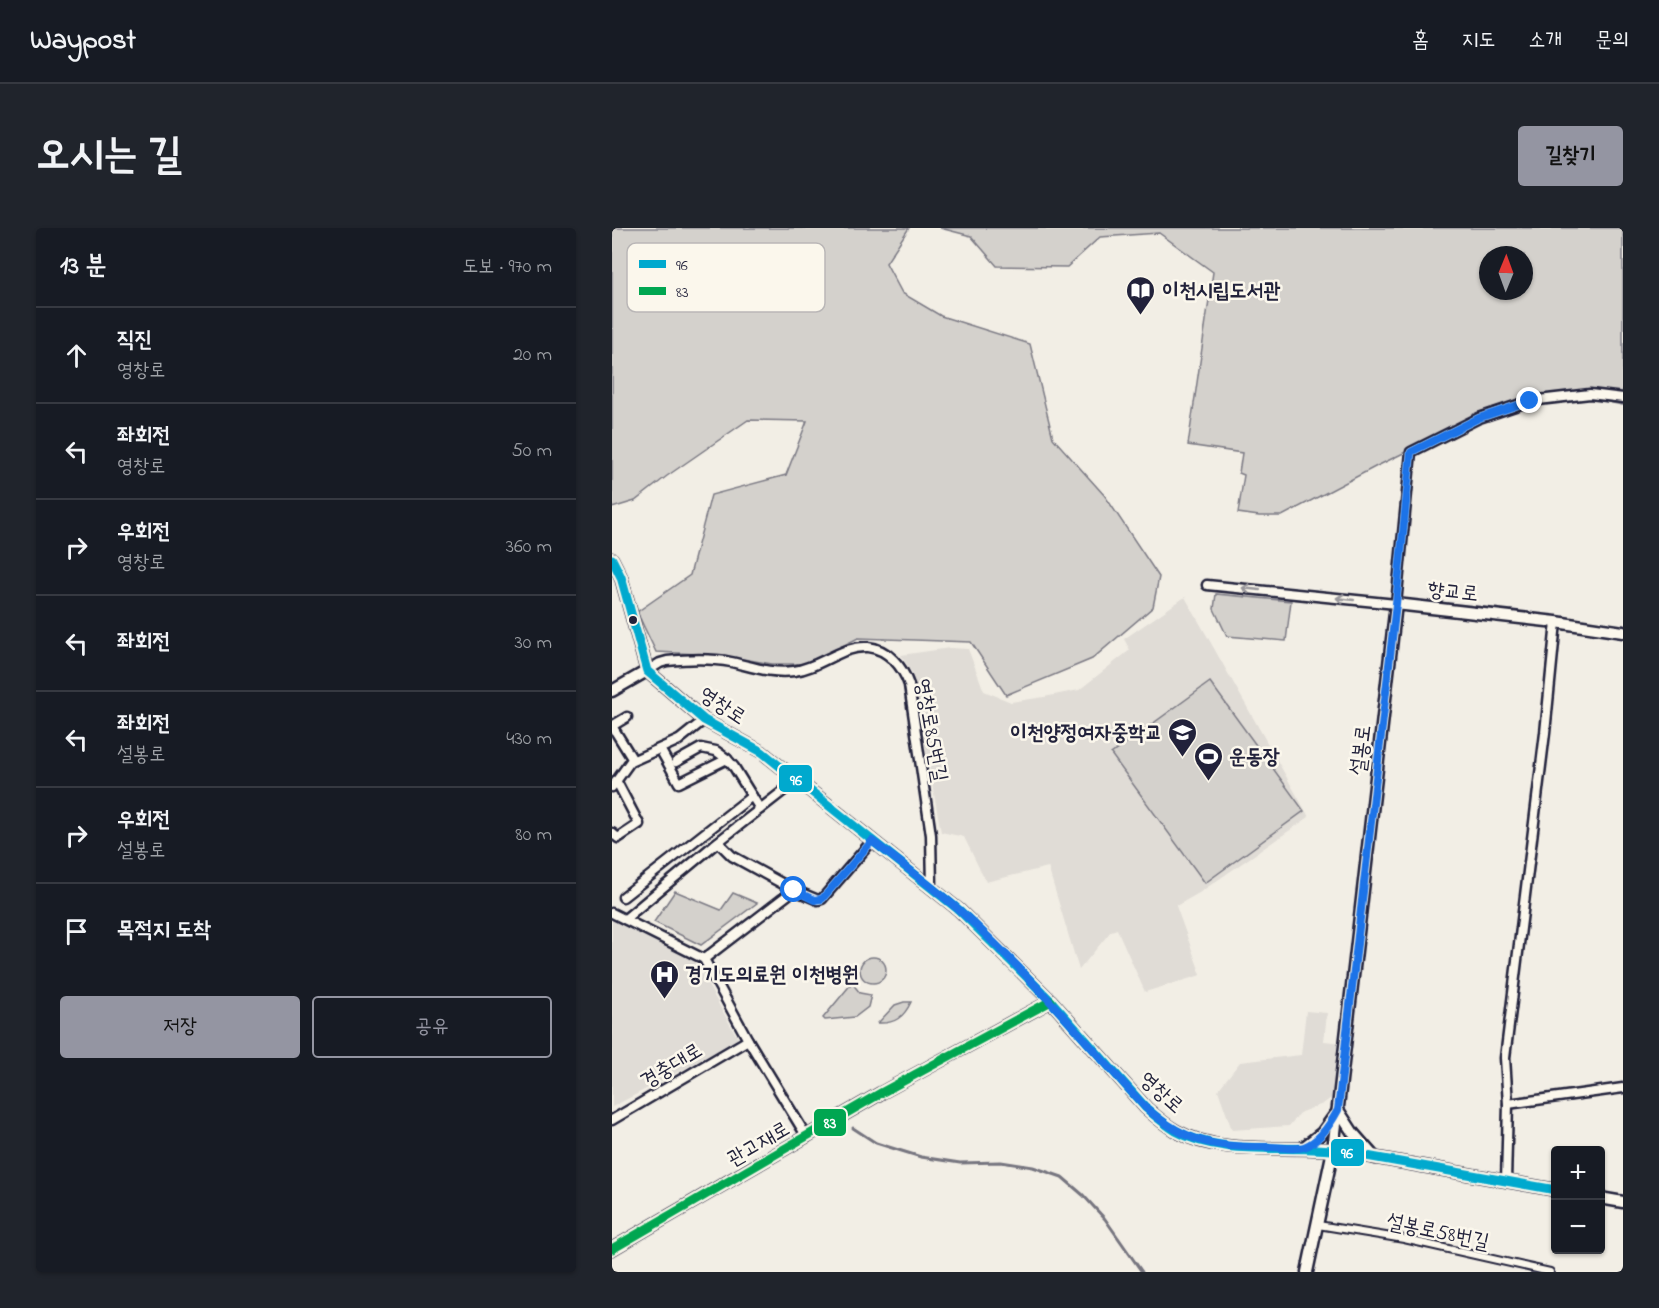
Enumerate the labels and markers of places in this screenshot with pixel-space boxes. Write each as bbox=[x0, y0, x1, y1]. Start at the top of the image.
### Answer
library icon: 이천시립도서관 bbox=[1125, 274, 1157, 316]
place label: 이천시립도서관 bbox=[1162, 277, 1280, 307]
unlabelled marker bbox=[627, 614, 639, 626]
school or university icon: 이천양정여자중학교 bbox=[1167, 716, 1199, 758]
place label: 이천양정여자중학교 bbox=[1010, 719, 1162, 749]
sports icon: 운동장 bbox=[1192, 740, 1224, 782]
place label: 운동장 bbox=[1229, 743, 1280, 773]
hospital icon: 경기도의료원 이천병원 bbox=[648, 958, 680, 1000]
place label: 경기도의료원 이천병원 bbox=[685, 961, 859, 991]

